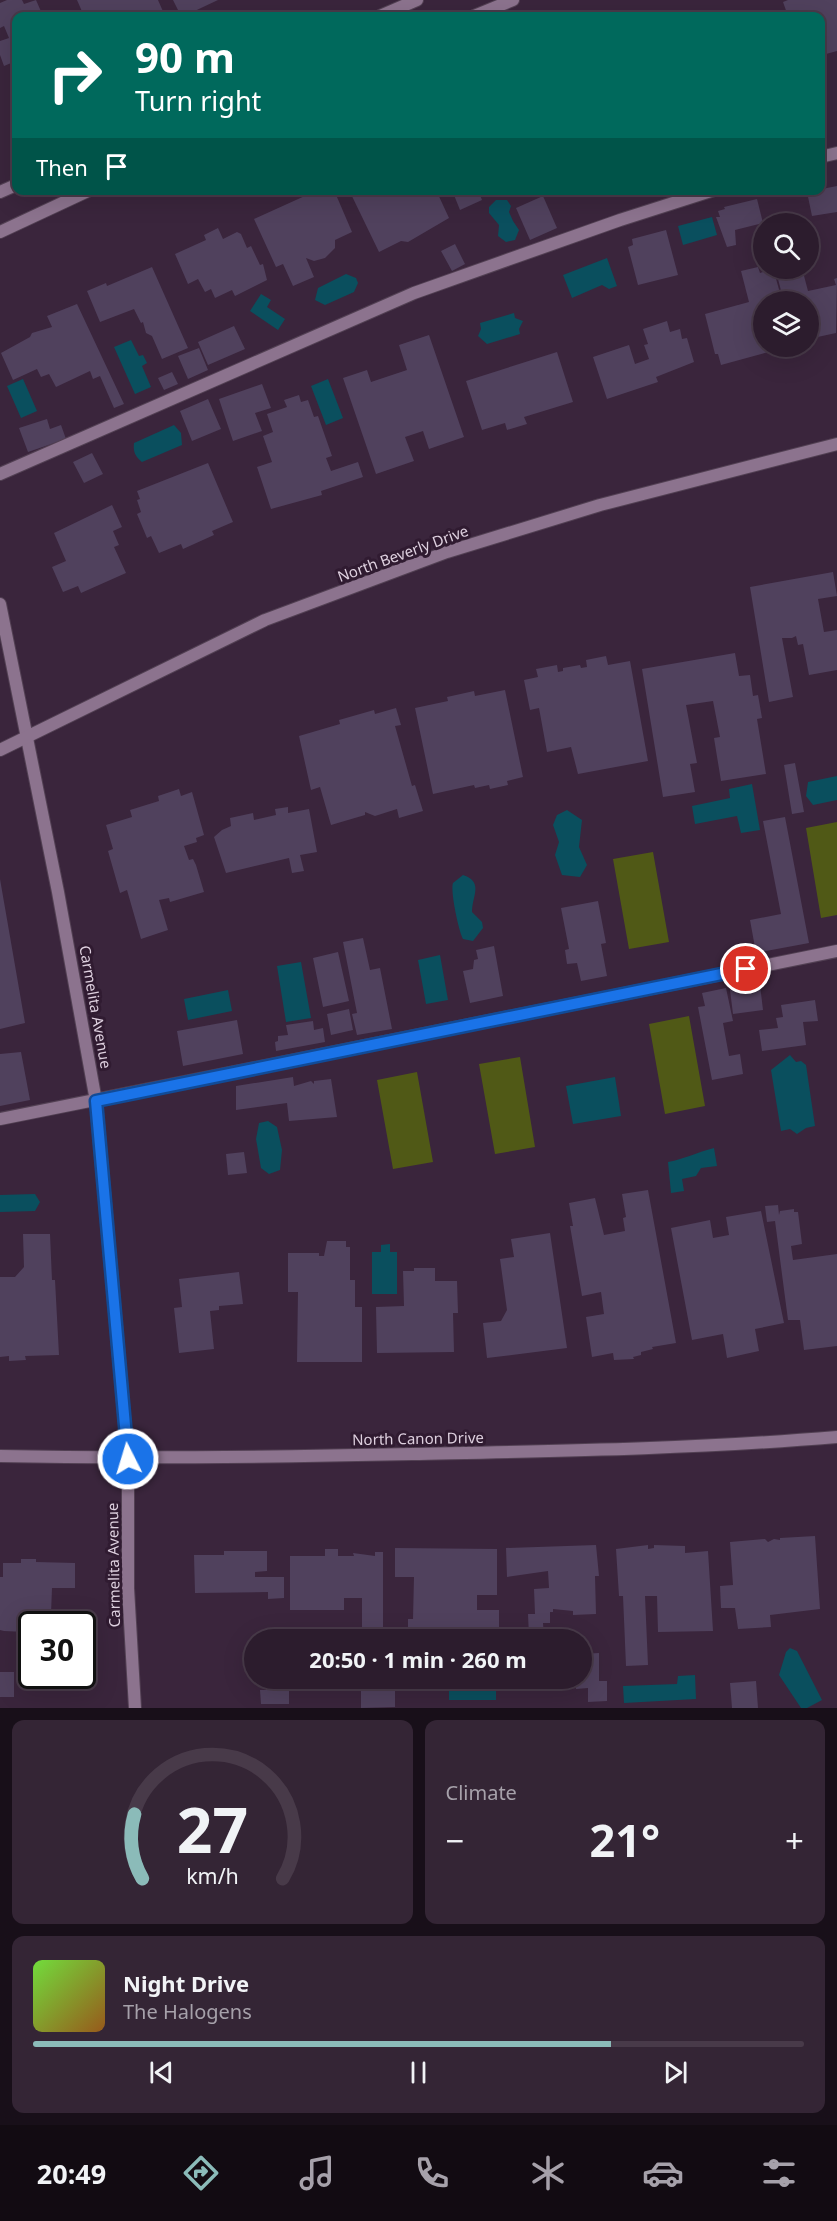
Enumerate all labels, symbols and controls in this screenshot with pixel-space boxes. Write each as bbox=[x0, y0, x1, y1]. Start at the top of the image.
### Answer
text: 90 m bbox=[135, 28, 235, 85]
icon: right bbox=[36, 36, 114, 114]
text: Turn right bbox=[135, 82, 261, 119]
icon: arrive bbox=[100, 150, 133, 183]
text: Then bbox=[36, 152, 88, 182]
map controls bbox=[753, 213, 819, 357]
button: search bbox=[753, 213, 819, 279]
button: layers bbox=[753, 291, 819, 357]
street label: North Beverly Drive bbox=[334, 520, 471, 586]
pin bbox=[720, 943, 771, 994]
street label: Carmelita Avenue bbox=[75, 944, 117, 1070]
icon: arrive bbox=[729, 952, 762, 985]
position arrow bbox=[96, 1427, 160, 1491]
street label: North Canon Drive bbox=[352, 1427, 484, 1449]
street label: Carmelita Avenue bbox=[102, 1502, 124, 1628]
speed limit sign: 30 bbox=[18, 1611, 96, 1689]
text: 20:50 · 1 min · 260 m bbox=[309, 1644, 527, 1674]
text: Climate bbox=[446, 1779, 517, 1806]
text: 27 bbox=[177, 1786, 248, 1871]
text: 21° bbox=[589, 1809, 660, 1870]
text: − bbox=[446, 1818, 464, 1863]
text: + bbox=[785, 1818, 804, 1863]
text: km/h bbox=[186, 1861, 239, 1890]
text: Night Drive bbox=[123, 1968, 249, 1998]
text: The Halogens bbox=[123, 1998, 252, 2025]
icon: previous bbox=[145, 2056, 178, 2089]
icon: pause bbox=[402, 2056, 435, 2089]
icon: next bbox=[659, 2056, 692, 2089]
icon: directions bbox=[180, 2152, 222, 2194]
icon: music bbox=[296, 2152, 338, 2194]
icon: phone bbox=[411, 2152, 453, 2194]
icon: climate bbox=[527, 2152, 569, 2194]
icon: car bbox=[642, 2152, 684, 2194]
icon: filters bbox=[758, 2152, 800, 2194]
text: 20:49 bbox=[37, 2155, 106, 2192]

